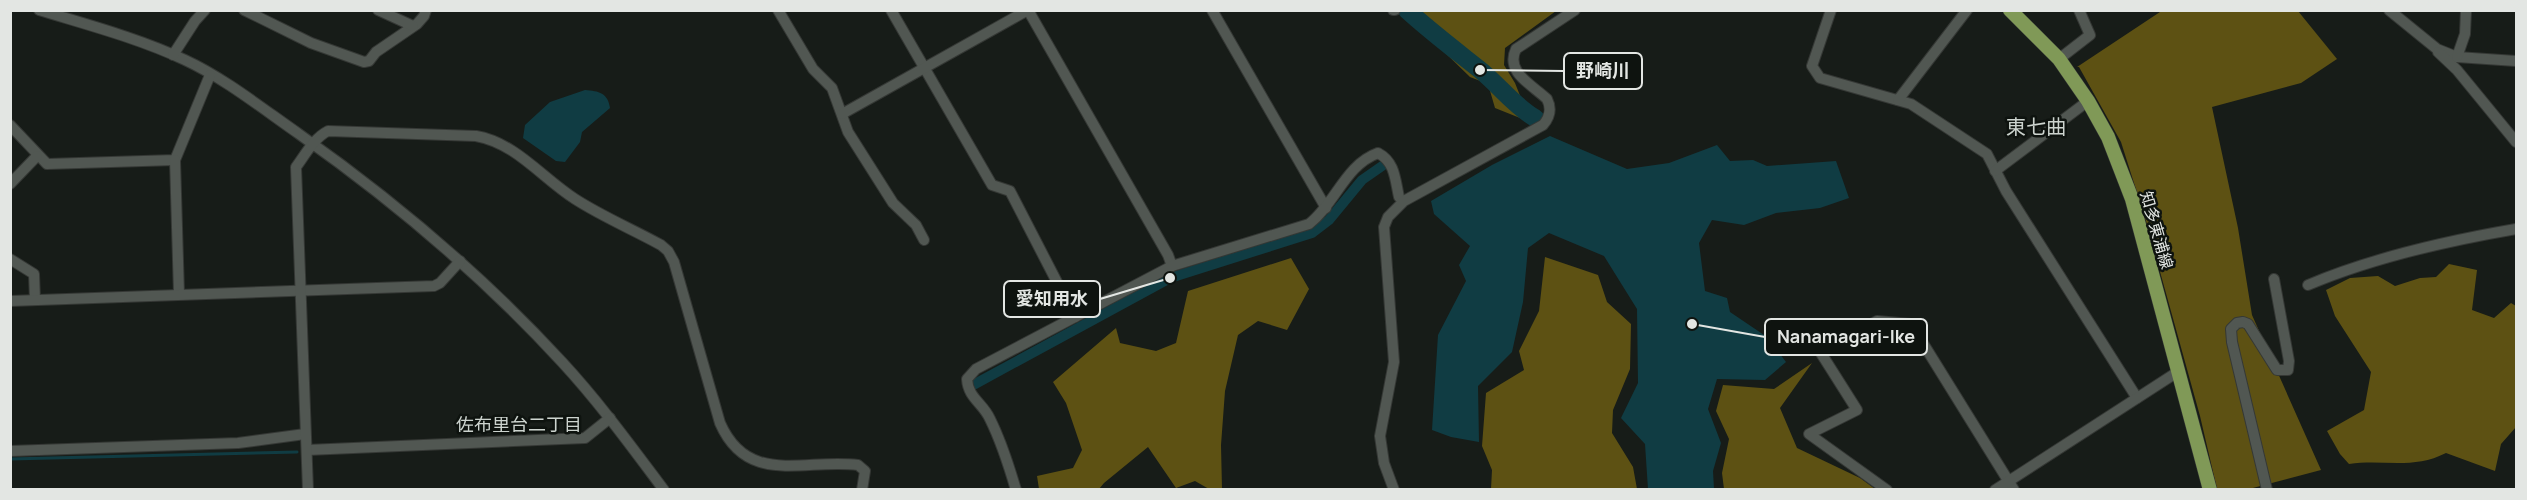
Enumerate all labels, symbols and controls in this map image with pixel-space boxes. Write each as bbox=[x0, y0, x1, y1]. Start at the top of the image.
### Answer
callout: 野崎川 bbox=[1564, 53, 1642, 89]
text: 野崎川 bbox=[1576, 58, 1630, 82]
district label: 東七曲 bbox=[2006, 113, 2066, 140]
street label: 知多東浦線 bbox=[2135, 189, 2179, 271]
callout: 愛知用水 bbox=[1004, 281, 1100, 317]
text: 愛知用水 bbox=[1016, 286, 1088, 310]
callout: Nanamagari-Ike bbox=[1765, 319, 1927, 355]
text: Nanamagari-Ike bbox=[1777, 324, 1915, 348]
district label: 佐布里台二丁目 bbox=[456, 412, 582, 436]

